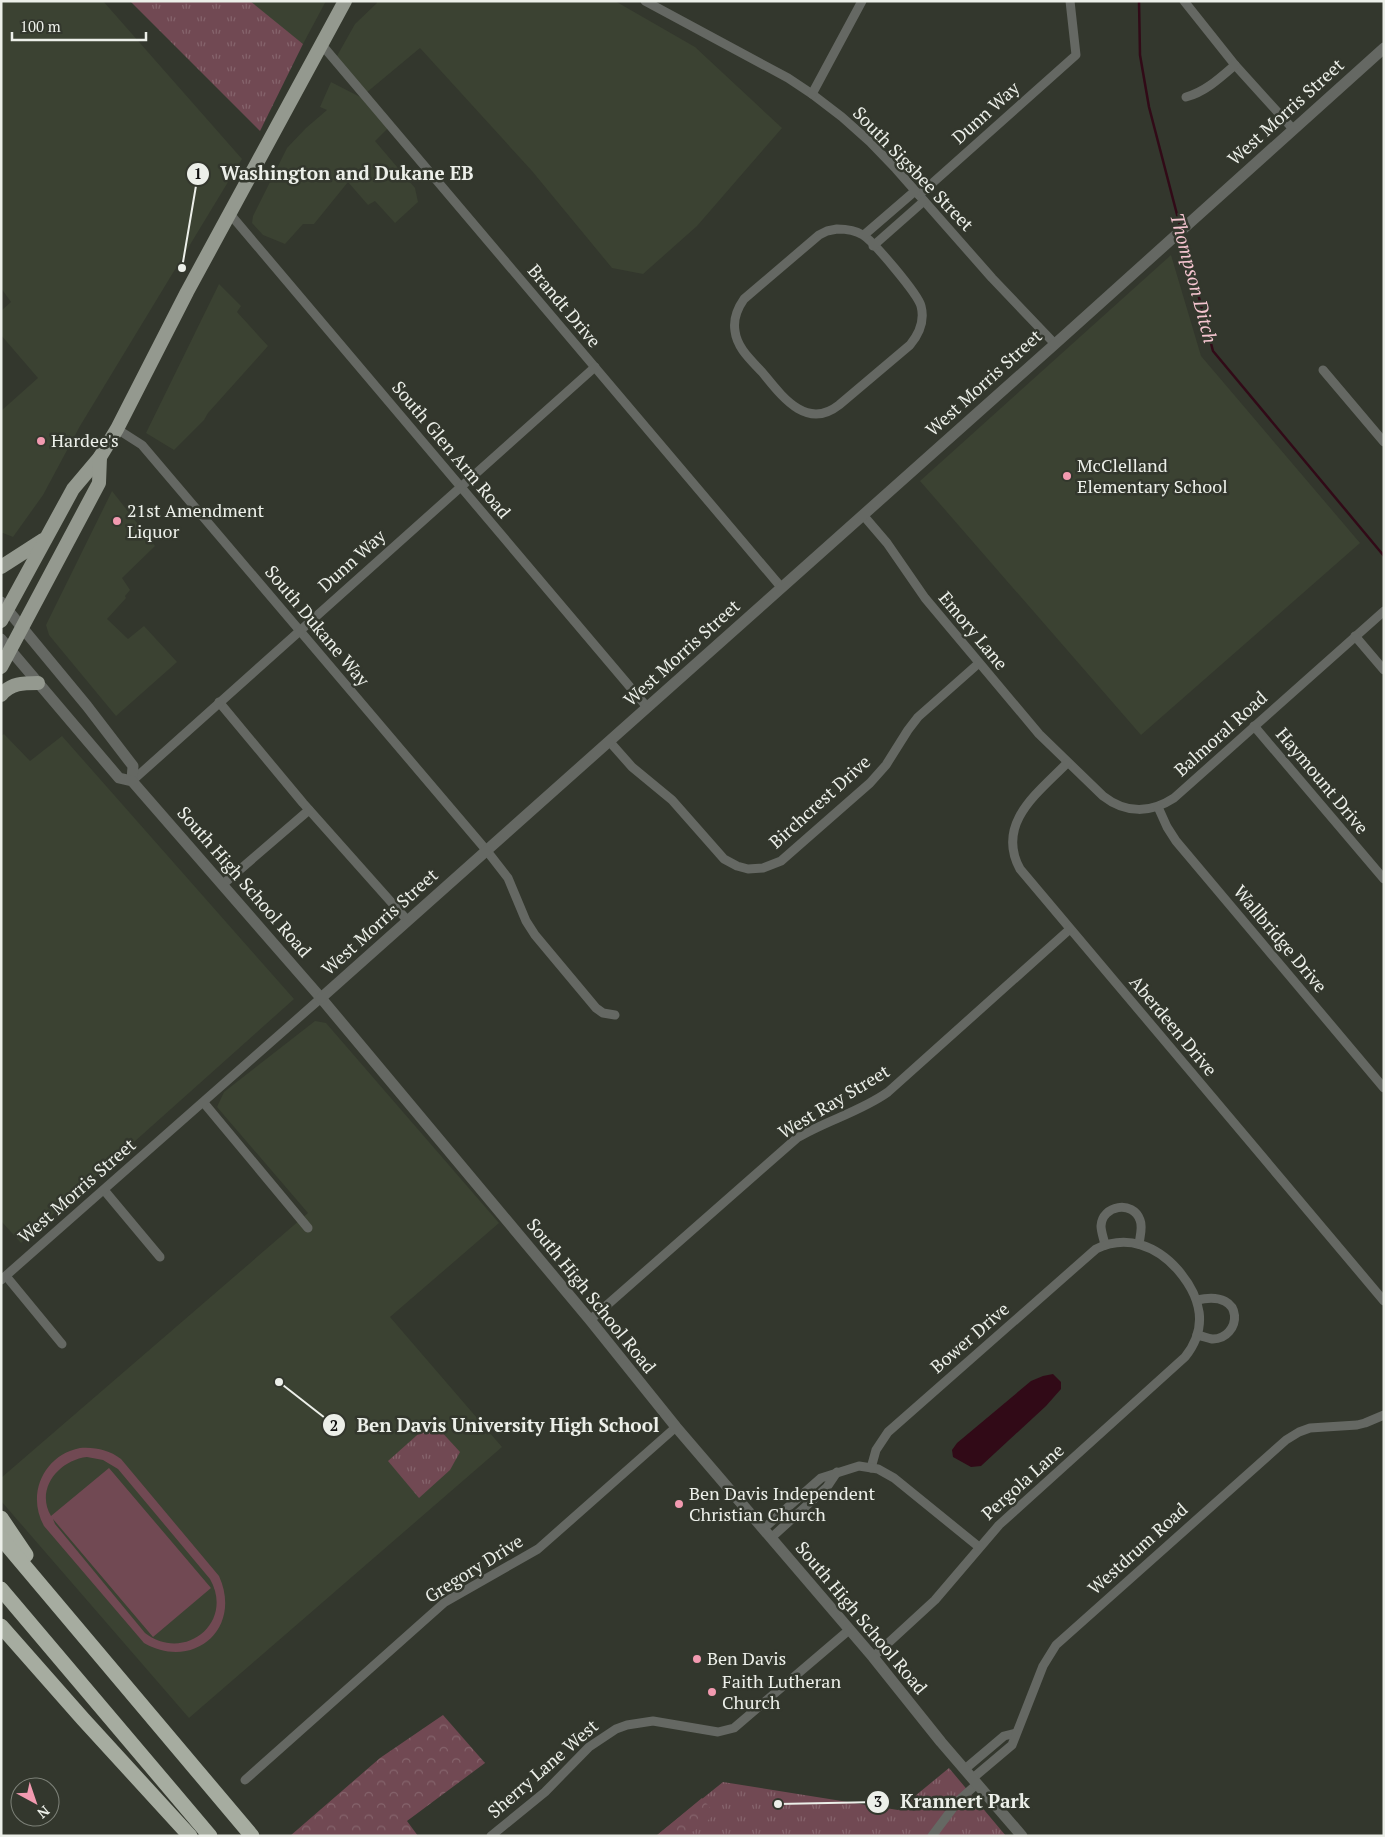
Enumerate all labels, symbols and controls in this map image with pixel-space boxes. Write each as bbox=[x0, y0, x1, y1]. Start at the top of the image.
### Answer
scale bar bbox=[12, 10, 146, 42]
text: 100 m bbox=[20, 16, 61, 36]
street label: West Morris Street bbox=[1222, 52, 1349, 170]
street label: Dunn Way bbox=[947, 75, 1025, 149]
street label: South Sigsbee Street bbox=[848, 101, 980, 236]
callout: Washington and Dukane EB bbox=[185, 157, 484, 191]
text: Washington and Dukane EB bbox=[220, 160, 474, 185]
text: 1 bbox=[194, 163, 202, 183]
water label: Thompson Ditch bbox=[1165, 210, 1224, 346]
street label: Brandt Drive bbox=[523, 259, 607, 352]
street label: West Morris Street bbox=[920, 323, 1047, 441]
street label: South Glen Arm Road bbox=[387, 376, 516, 523]
place label: Hardee's bbox=[51, 428, 119, 452]
marker: Hardee's bbox=[35, 435, 47, 447]
place label: McClelland Elementary School bbox=[1077, 453, 1228, 498]
marker: McClelland Elementary School bbox=[1061, 470, 1073, 482]
place label: 21st Amendment Liquor bbox=[127, 498, 265, 543]
marker: 21st Amendment Liquor bbox=[111, 515, 123, 527]
street label: Dunn Way bbox=[313, 523, 391, 597]
street label: South Dukane Way bbox=[260, 560, 376, 692]
street label: Emory Lane bbox=[934, 586, 1014, 675]
street label: West Morris Street bbox=[618, 593, 745, 711]
street label: Balmoral Road bbox=[1169, 685, 1272, 781]
street label: Haymount Drive bbox=[1271, 722, 1374, 839]
street label: Birchcrest Drive bbox=[764, 749, 875, 853]
street label: South High School Road bbox=[172, 801, 317, 962]
street label: West Morris Street bbox=[316, 862, 443, 980]
street label: Wallbridge Drive bbox=[1229, 879, 1333, 997]
street label: Aberdeen Drive bbox=[1125, 970, 1223, 1081]
street label: West Ray Street bbox=[773, 1058, 894, 1144]
street label: West Morris Street bbox=[12, 1132, 141, 1248]
street label: South High School Road bbox=[522, 1213, 662, 1378]
street label: Bower Drive bbox=[925, 1296, 1014, 1378]
callout: Ben Davis University High School bbox=[321, 1408, 669, 1442]
text: Ben Davis University High School bbox=[357, 1412, 659, 1437]
text: 2 bbox=[330, 1415, 338, 1435]
street label: Pergola Lane bbox=[976, 1438, 1069, 1525]
place label: Ben Davis Independent Christian Church bbox=[689, 1481, 875, 1526]
street label: Westdrum Road bbox=[1082, 1497, 1192, 1599]
marker: Ben Davis Independent Christian Church bbox=[673, 1498, 685, 1510]
street label: Gregory Drive bbox=[420, 1528, 527, 1608]
street label: South High School Road bbox=[791, 1536, 933, 1699]
place label: Ben Davis bbox=[707, 1646, 786, 1670]
marker: Ben Davis bbox=[691, 1653, 703, 1665]
place label: Faith Lutheran Church bbox=[722, 1669, 841, 1714]
marker: Faith Lutheran Church bbox=[706, 1686, 718, 1698]
street label: Sherry Lane West bbox=[482, 1713, 603, 1823]
north arrow bbox=[10, 1777, 60, 1827]
callout: Krannert Park bbox=[865, 1785, 1040, 1819]
text: Krannert Park bbox=[900, 1788, 1031, 1813]
text: 3 bbox=[874, 1791, 882, 1811]
text: N bbox=[33, 1802, 54, 1823]

